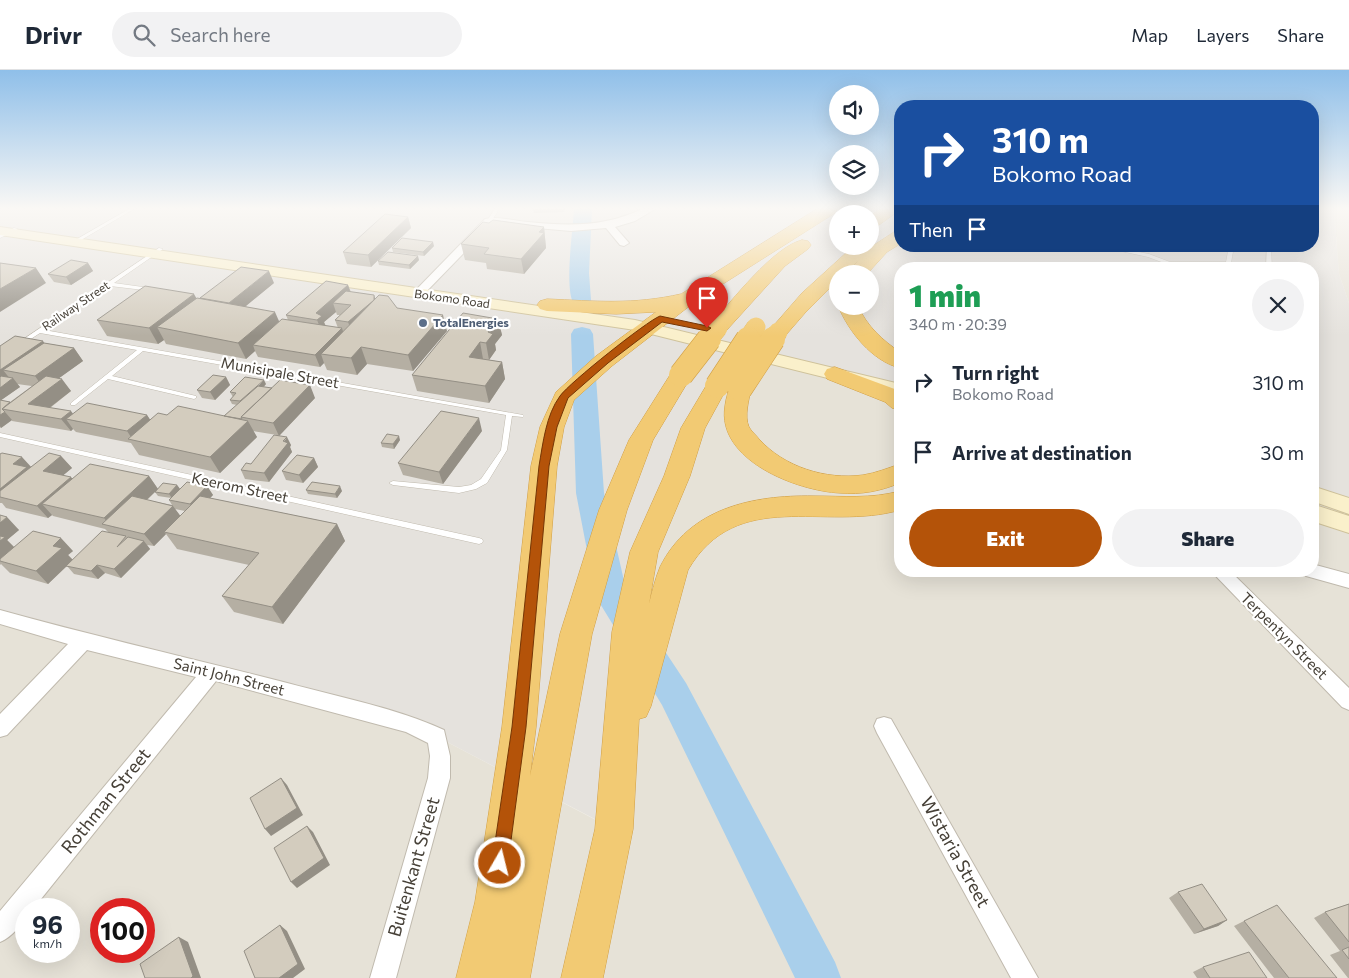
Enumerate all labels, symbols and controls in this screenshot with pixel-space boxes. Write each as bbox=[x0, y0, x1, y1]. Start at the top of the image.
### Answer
search box bbox=[112, 12, 462, 57]
text: Drivr bbox=[25, 20, 82, 49]
icon: search bbox=[130, 21, 158, 49]
text: Search here bbox=[170, 23, 271, 46]
text: Map bbox=[1131, 24, 1168, 46]
text: Layers bbox=[1196, 24, 1249, 46]
text: Share bbox=[1277, 24, 1324, 46]
map controls bbox=[829, 85, 879, 315]
button: sound bbox=[829, 85, 879, 135]
text: 310 m bbox=[992, 117, 1089, 160]
icon: right bbox=[909, 120, 974, 185]
button: layers bbox=[829, 145, 879, 195]
text: Bokomo Road bbox=[992, 160, 1132, 187]
button: + bbox=[829, 205, 879, 255]
icon: arrive bbox=[963, 215, 991, 243]
text: Then bbox=[909, 218, 953, 241]
button: − bbox=[829, 265, 879, 315]
text: 1 min bbox=[909, 276, 981, 313]
street label: Railway Street bbox=[39, 277, 112, 333]
pin bbox=[686, 277, 728, 328]
button: close bbox=[1252, 279, 1304, 331]
icon: arrive bbox=[693, 284, 721, 312]
street label: Bokomo Road bbox=[413, 286, 491, 310]
text: 340 m · 20:39 bbox=[909, 314, 1007, 333]
place label: TotalEnergies bbox=[433, 315, 509, 329]
marker: TotalEnergies bbox=[417, 317, 429, 329]
street label: Munisipale Street bbox=[220, 353, 341, 391]
text: Turn right bbox=[952, 361, 1039, 384]
icon: right bbox=[909, 368, 937, 396]
text: 310 m bbox=[1252, 371, 1304, 394]
text: Bokomo Road bbox=[952, 384, 1054, 403]
icon: arrive bbox=[909, 438, 937, 466]
text: Arrive at destination bbox=[952, 441, 1132, 464]
text: 30 m bbox=[1261, 441, 1304, 464]
street label: Keerom Street bbox=[190, 468, 290, 506]
button: Exit bbox=[909, 509, 1102, 567]
button: Share bbox=[1112, 509, 1304, 567]
street label: Terpentyn Street bbox=[1237, 588, 1332, 683]
street label: Saint John Street bbox=[172, 654, 287, 699]
street label: Rothman Street bbox=[56, 743, 155, 858]
street label: Wistaria Street bbox=[916, 792, 995, 911]
street label: Buitenkant Street bbox=[383, 794, 444, 939]
position arrow bbox=[473, 836, 525, 888]
speed limit sign: 100 bbox=[90, 898, 155, 963]
text: 96 bbox=[32, 909, 63, 939]
text: km/h bbox=[33, 936, 62, 950]

